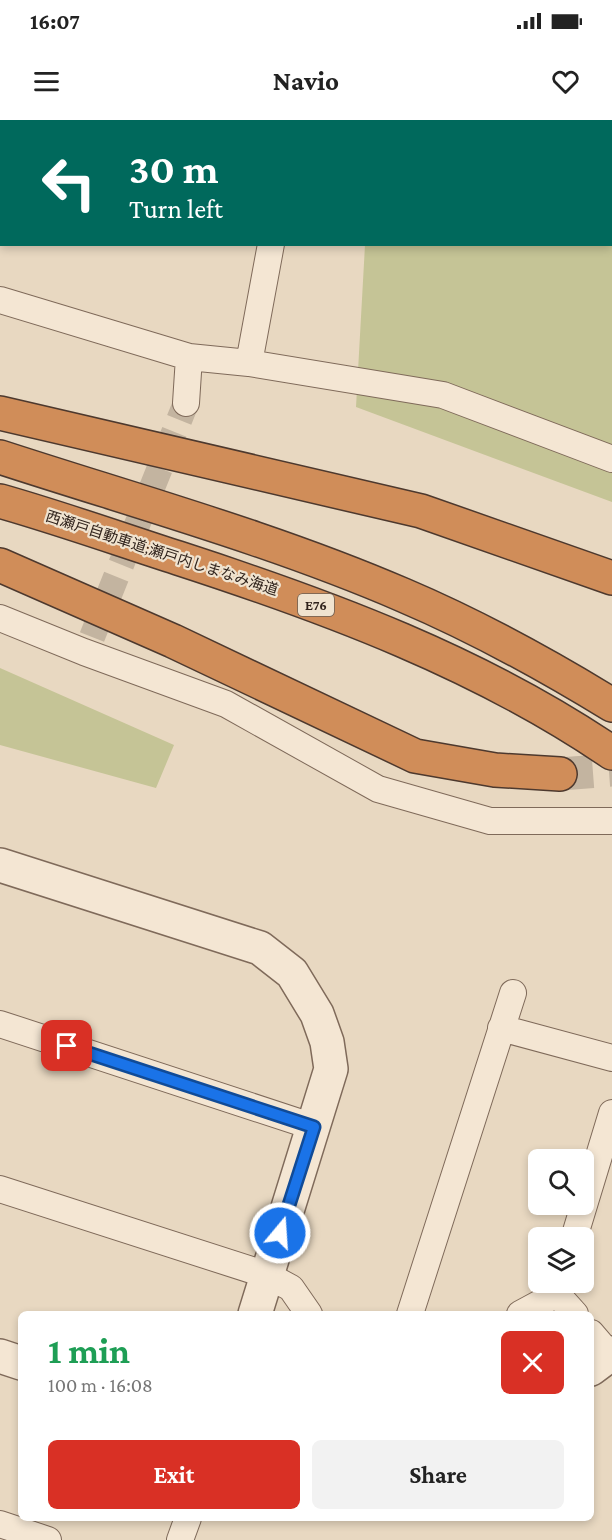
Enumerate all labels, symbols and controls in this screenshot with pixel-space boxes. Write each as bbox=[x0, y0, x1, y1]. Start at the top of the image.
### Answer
text: 16:07 bbox=[30, 9, 80, 34]
icon: menu bbox=[30, 65, 63, 98]
icon: heart bbox=[549, 65, 582, 98]
text: Navio bbox=[273, 66, 339, 96]
icon: left bbox=[30, 144, 108, 222]
text: 30 m bbox=[129, 145, 219, 192]
text: Turn left bbox=[129, 194, 223, 224]
street label: 西瀬戸自動車道;瀬戸内しまなみ海道 bbox=[43, 508, 280, 599]
road number: E76 bbox=[298, 594, 334, 616]
pin bbox=[41, 1020, 92, 1071]
icon: arrive bbox=[50, 1029, 83, 1062]
map controls bbox=[528, 1149, 594, 1293]
button: search bbox=[528, 1149, 594, 1215]
position arrow bbox=[248, 1201, 312, 1265]
button: layers bbox=[528, 1227, 594, 1293]
text: 1 min bbox=[48, 1331, 130, 1371]
button: close bbox=[501, 1331, 564, 1394]
text: 100 m · 16:08 bbox=[48, 1374, 153, 1396]
button: Exit bbox=[48, 1440, 300, 1509]
button: Share bbox=[312, 1440, 564, 1509]

